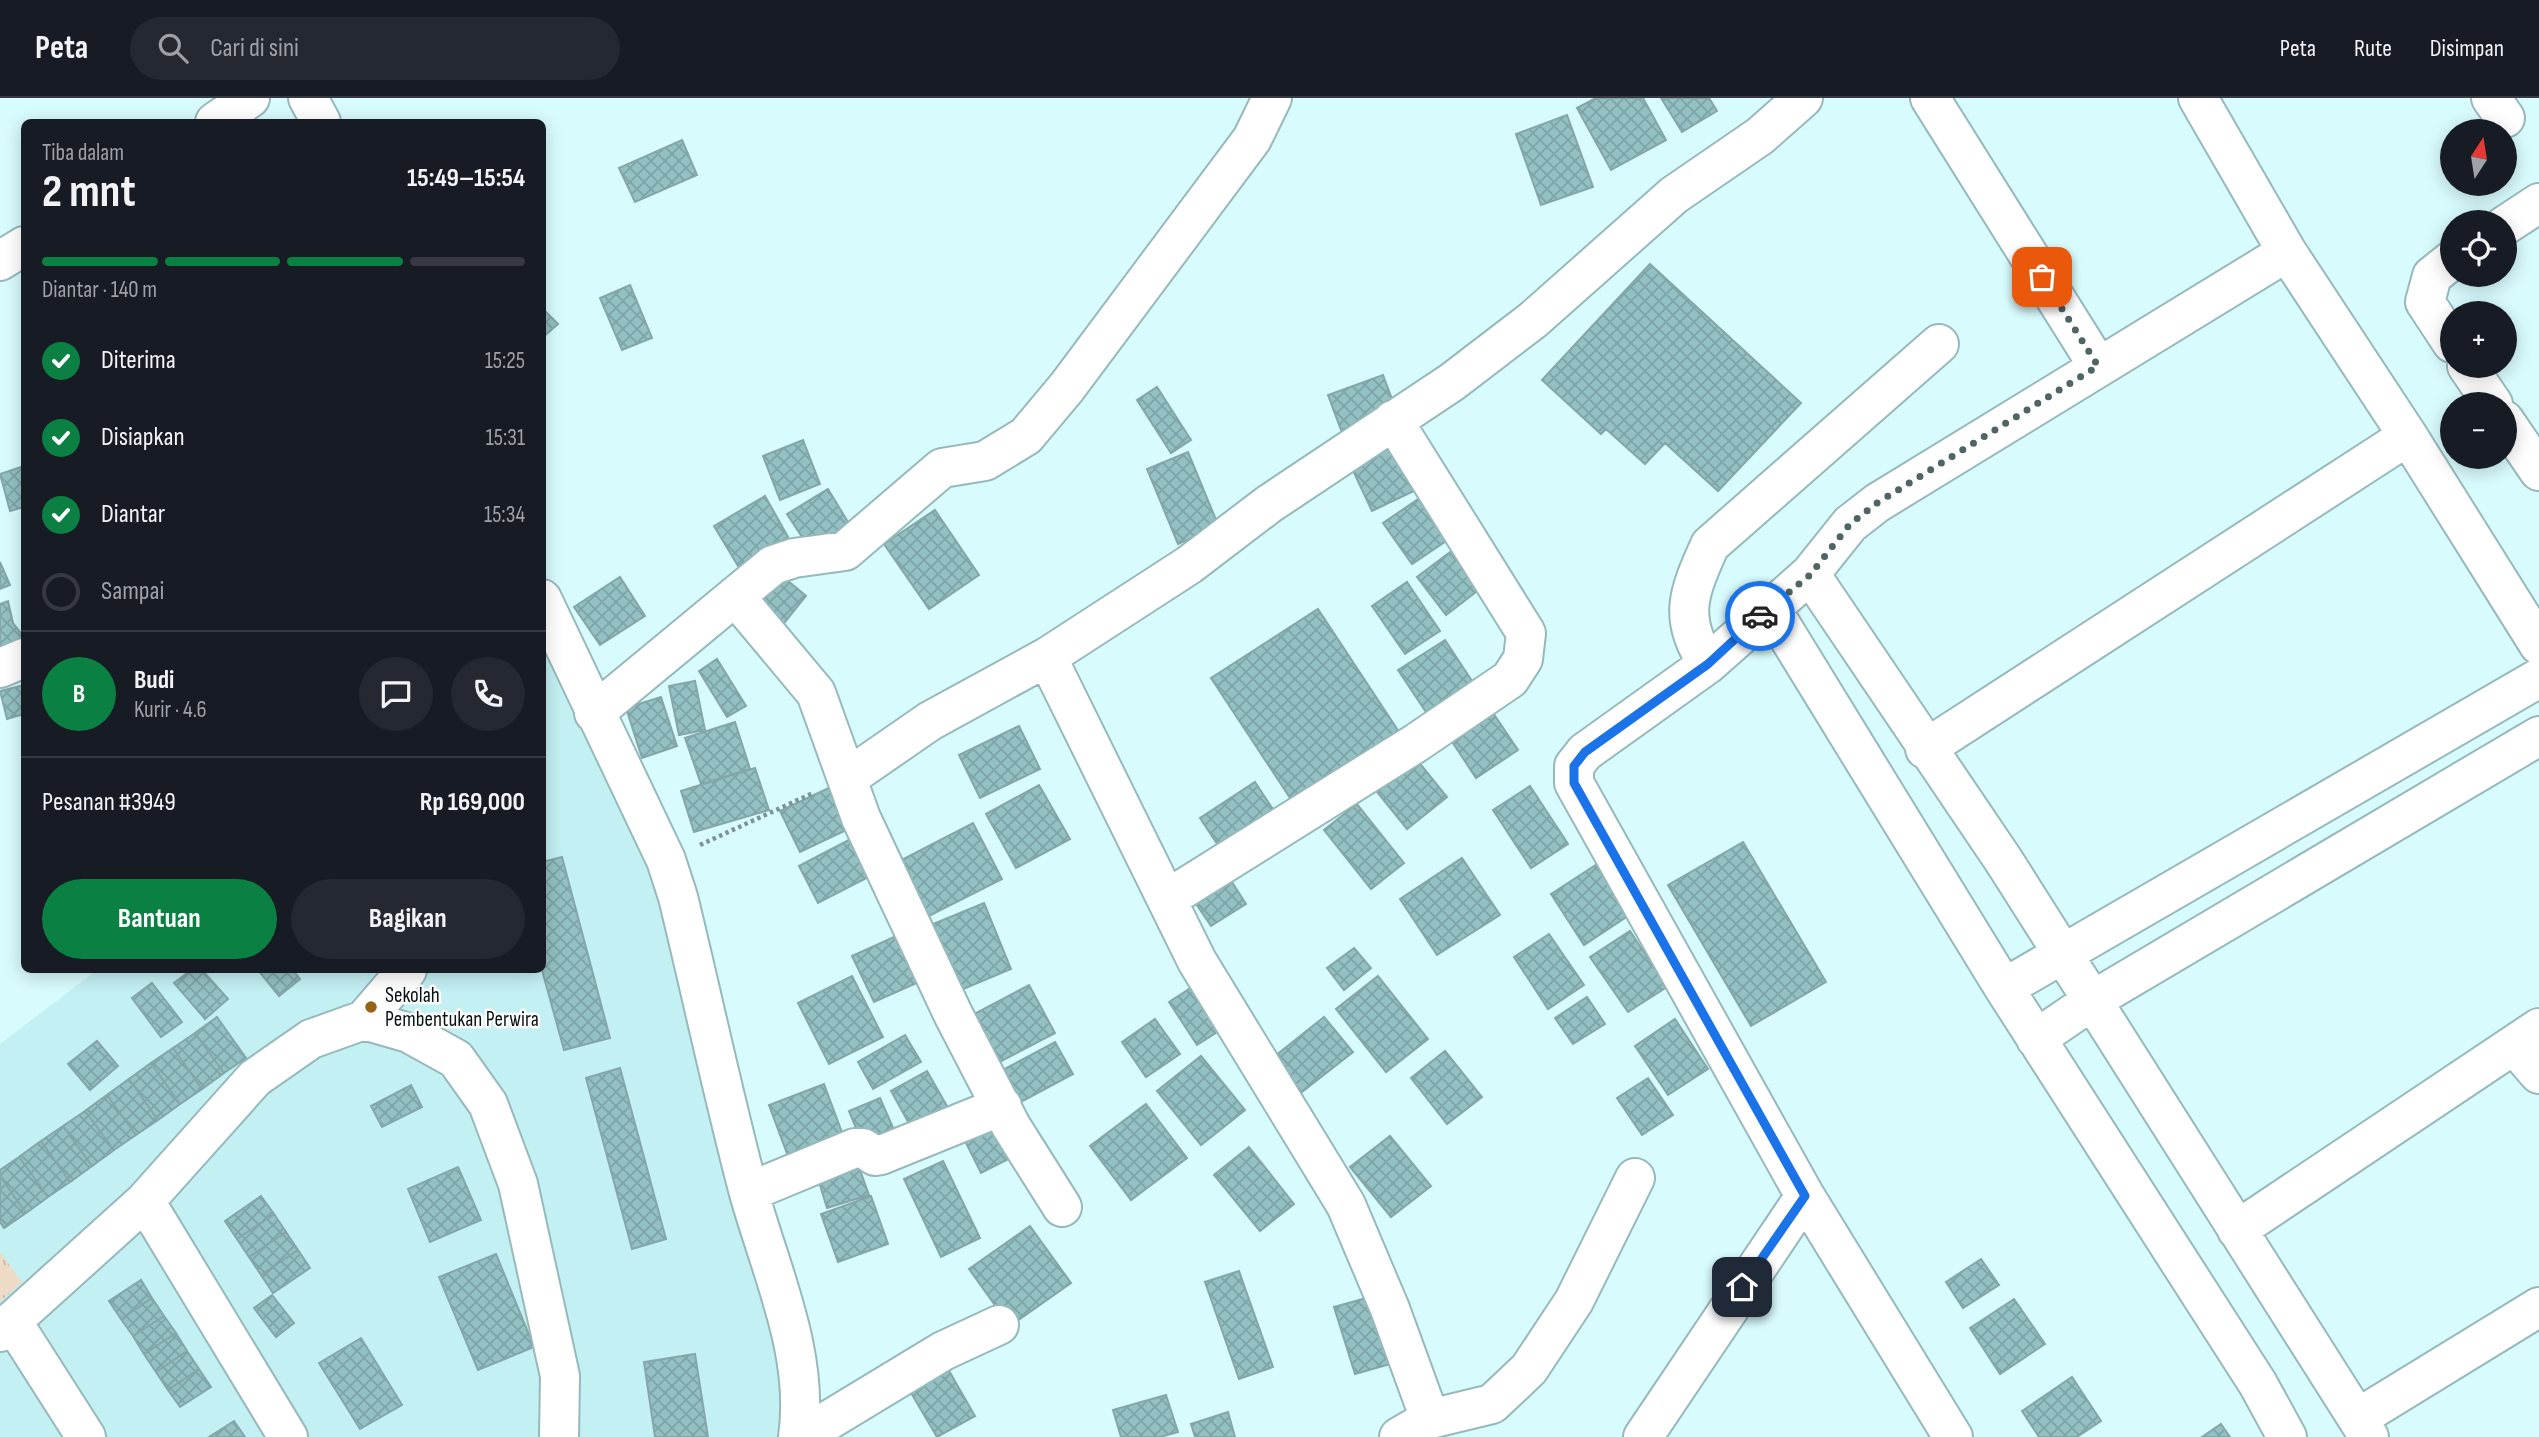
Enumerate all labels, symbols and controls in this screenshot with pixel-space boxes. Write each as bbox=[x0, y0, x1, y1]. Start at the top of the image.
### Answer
search box bbox=[130, 17, 620, 80]
text: Peta bbox=[35, 28, 88, 68]
icon: search bbox=[154, 29, 192, 67]
text: Cari di sini bbox=[210, 33, 299, 64]
text: Peta bbox=[2280, 34, 2316, 63]
text: Rute bbox=[2354, 34, 2392, 63]
text: Disimpan bbox=[2430, 34, 2504, 63]
north arrow bbox=[2440, 119, 2516, 196]
map controls bbox=[2440, 119, 2517, 469]
text: Tiba dalam bbox=[42, 139, 124, 167]
text: 15:49–15:54 bbox=[407, 163, 525, 194]
text: 2 mnt bbox=[42, 165, 136, 220]
button: locate bbox=[2440, 210, 2517, 287]
pin bbox=[2012, 247, 2072, 307]
icon: bag bbox=[2023, 258, 2061, 296]
text: Diantar · 140 m bbox=[42, 276, 157, 304]
button: + bbox=[2440, 301, 2517, 378]
icon: check bbox=[42, 342, 80, 380]
text: Diterima bbox=[101, 345, 176, 376]
text: 15:25 bbox=[485, 347, 525, 375]
button: − bbox=[2440, 392, 2517, 469]
icon: check bbox=[42, 419, 80, 457]
text: Disiapkan bbox=[101, 422, 185, 453]
text: 15:31 bbox=[486, 424, 525, 452]
icon: check bbox=[42, 496, 80, 534]
text: Diantar bbox=[101, 499, 165, 530]
text: 15:34 bbox=[484, 501, 525, 529]
text: Sampai bbox=[101, 576, 164, 607]
courier bbox=[1725, 581, 1795, 651]
icon: car bbox=[1741, 597, 1779, 635]
button: chat bbox=[359, 657, 433, 731]
button: phone bbox=[451, 657, 525, 731]
text: Budi bbox=[134, 665, 174, 696]
text: B bbox=[73, 679, 85, 710]
text: Kurir · 4.6 bbox=[134, 696, 207, 724]
text: Pesanan #3949 bbox=[42, 787, 176, 818]
text: Rp 169,000 bbox=[420, 787, 525, 818]
button: Bantuan bbox=[42, 879, 277, 959]
button: Bagikan bbox=[291, 879, 525, 959]
place label: Sekolah Pembentukan Perwira bbox=[385, 983, 539, 1032]
marker: Sekolah Pembentukan Perwira bbox=[363, 999, 379, 1015]
pin bbox=[1712, 1257, 1772, 1317]
icon: home bbox=[1723, 1268, 1761, 1306]

